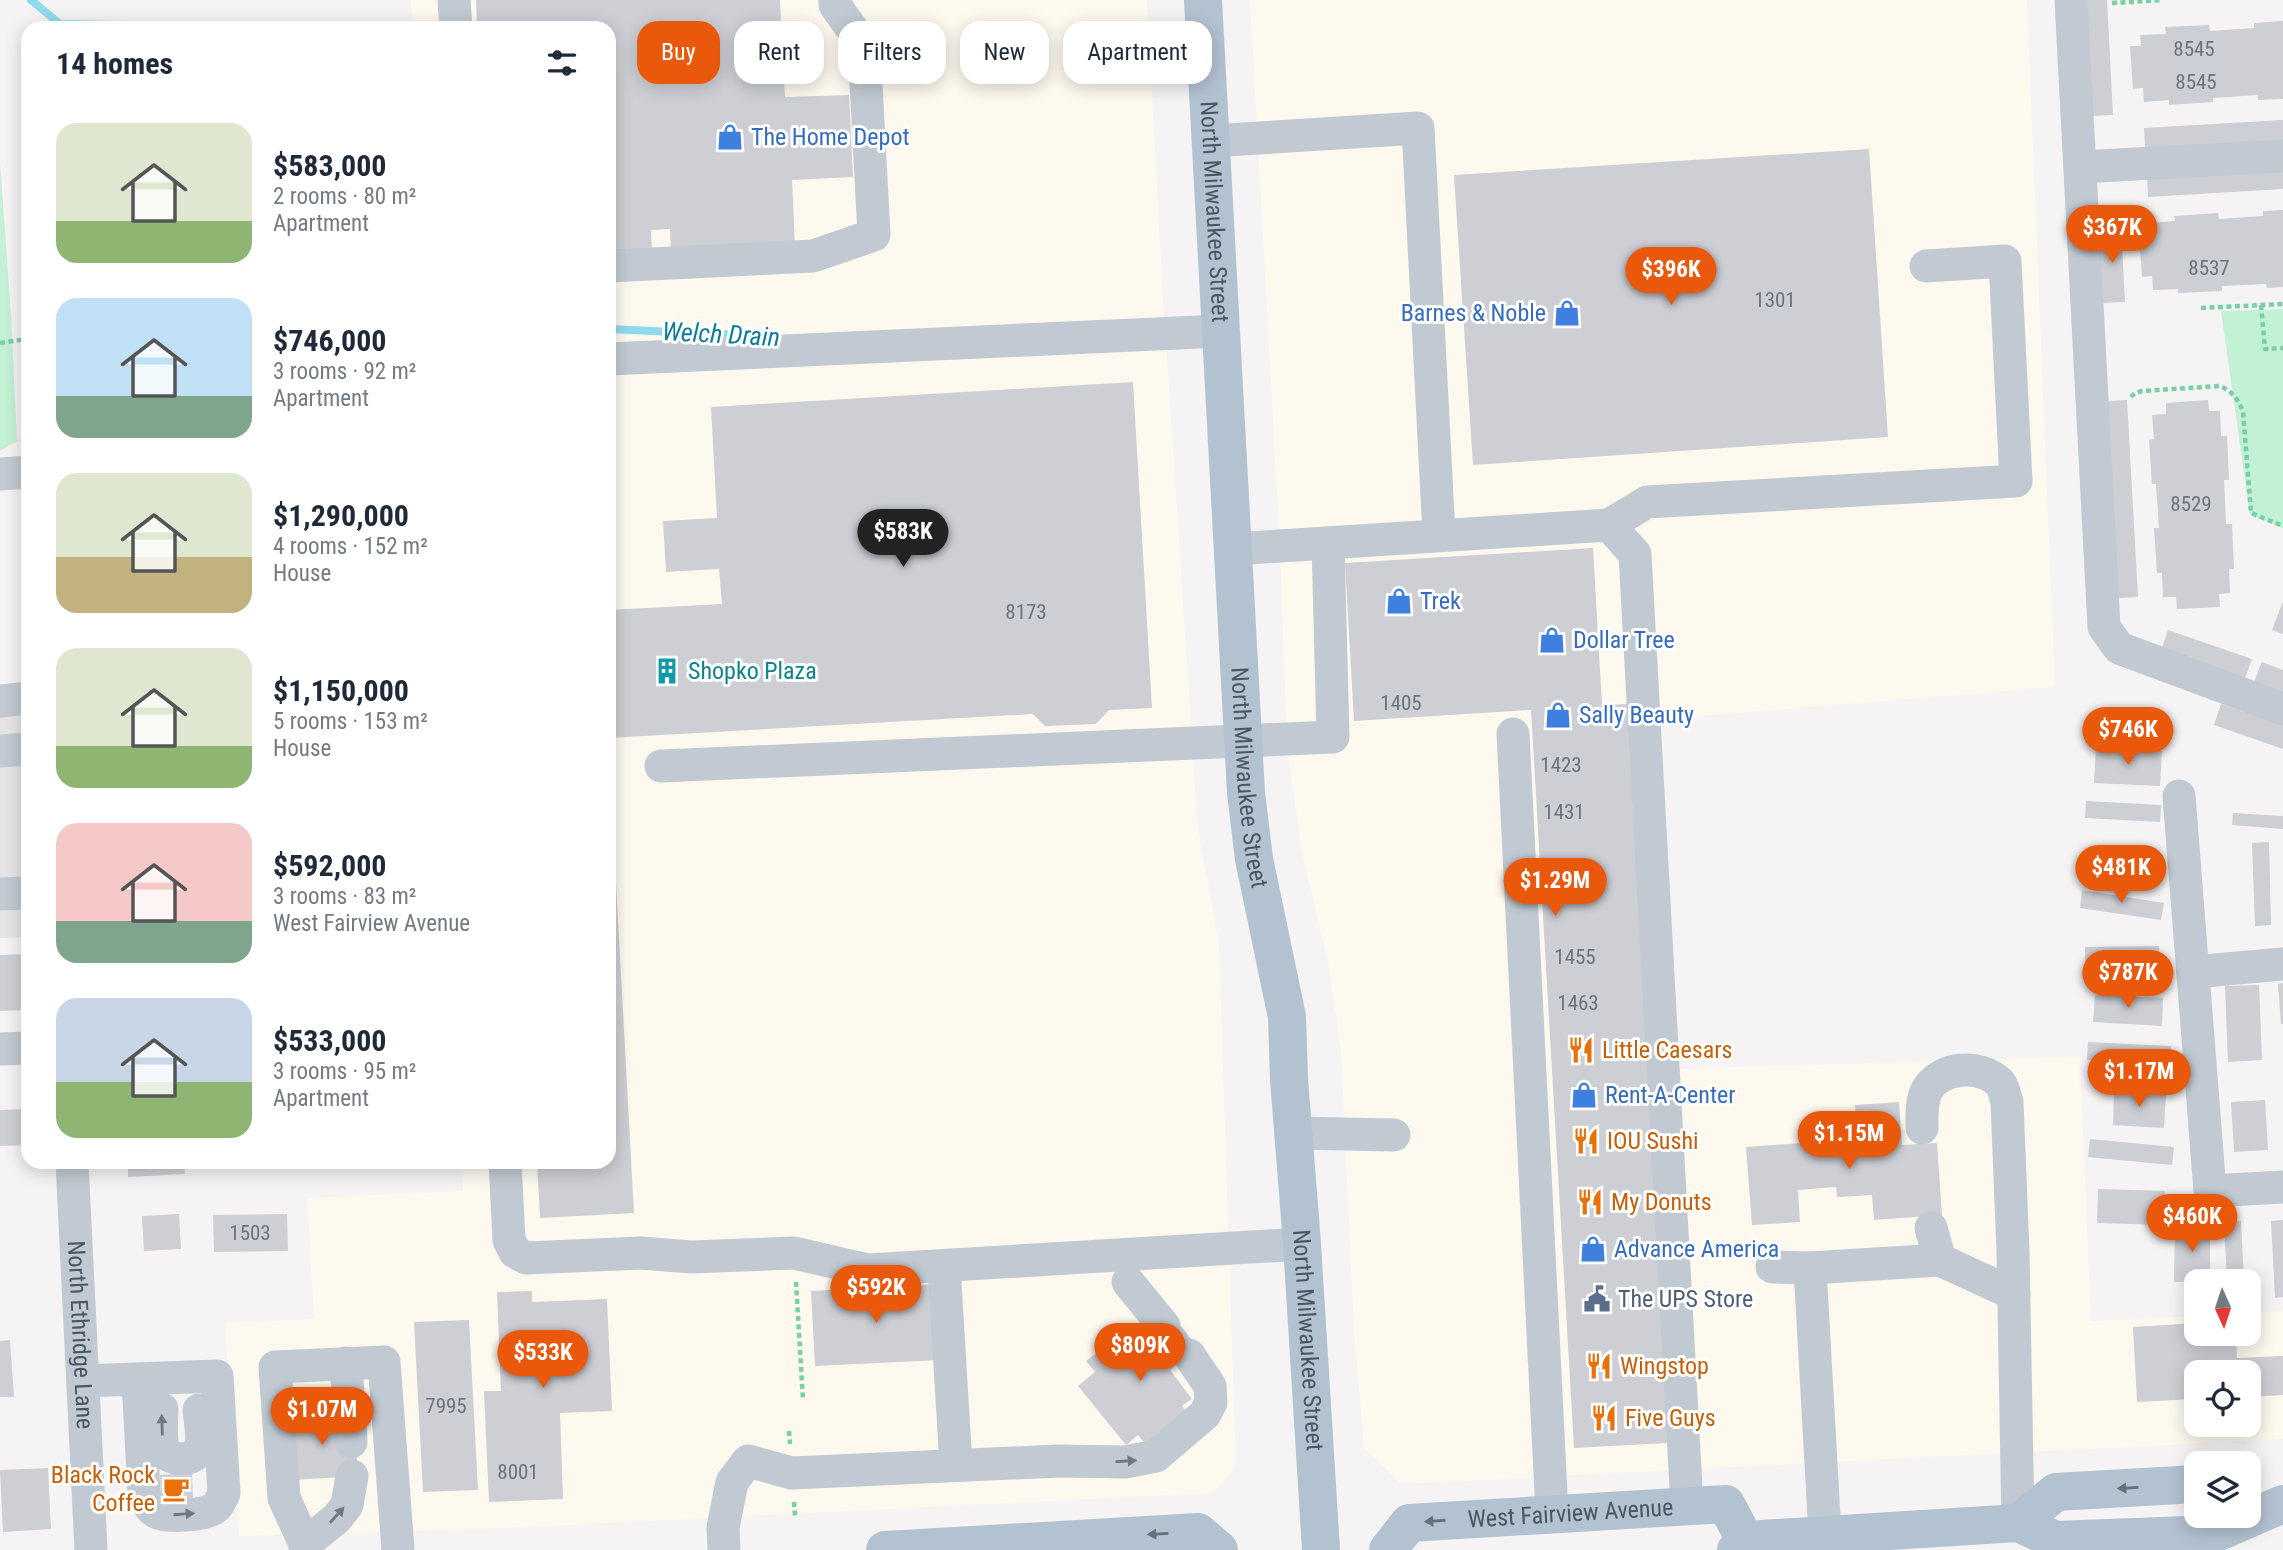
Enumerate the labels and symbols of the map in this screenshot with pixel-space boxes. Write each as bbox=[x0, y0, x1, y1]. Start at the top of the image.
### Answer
house number: 8545 bbox=[2173, 37, 2215, 61]
house number: 8545 bbox=[2175, 70, 2217, 94]
street label: North Milwaukee Street bbox=[1194, 100, 1234, 323]
shop icon: The Home Depot bbox=[715, 122, 745, 152]
place label: The Home Depot bbox=[751, 123, 910, 151]
pin: $367K bbox=[2063, 205, 2161, 265]
pin: $396K bbox=[1622, 247, 1720, 307]
house number: 8537 bbox=[2188, 256, 2230, 280]
house number: 1301 bbox=[1754, 288, 1796, 312]
shop icon: Barnes & Noble bbox=[1552, 298, 1582, 328]
place label: Barnes & Noble bbox=[1401, 299, 1546, 327]
water label: Welch Drain bbox=[661, 316, 781, 352]
house number: 8529 bbox=[2170, 492, 2212, 516]
pin: $583K bbox=[854, 510, 952, 569]
shop icon: Trek bbox=[1384, 586, 1414, 616]
place label: Trek bbox=[1420, 587, 1461, 615]
house number: 8173 bbox=[1005, 600, 1047, 624]
shop icon: Dollar Tree bbox=[1537, 625, 1567, 655]
place label: Dollar Tree bbox=[1573, 626, 1675, 654]
building icon: Shopko Plaza bbox=[652, 656, 682, 686]
place label: Shopko Plaza bbox=[688, 657, 817, 685]
street label: North Milwaukee Street bbox=[1225, 666, 1274, 891]
house number: 1405 bbox=[1380, 691, 1422, 715]
shop icon: Sally Beauty bbox=[1543, 700, 1573, 730]
place label: Sally Beauty bbox=[1579, 701, 1694, 729]
pin: $746K bbox=[2079, 708, 2177, 767]
house number: 1423 bbox=[1540, 753, 1582, 777]
house number: 1431 bbox=[1543, 800, 1585, 824]
pin: $481K bbox=[2072, 846, 2170, 905]
pin: $1.29M bbox=[1498, 858, 1612, 918]
house number: 1455 bbox=[1554, 945, 1596, 969]
pin: $787K bbox=[2079, 950, 2177, 1010]
house number: 1463 bbox=[1557, 991, 1599, 1015]
restaurant icon: Little Caesars bbox=[1566, 1035, 1596, 1065]
place label: Little Caesars bbox=[1602, 1036, 1732, 1064]
pin: $1.17M bbox=[2082, 1050, 2196, 1109]
shop icon: Rent-A-Center bbox=[1569, 1080, 1599, 1110]
place label: Rent-A-Center bbox=[1605, 1081, 1736, 1109]
pin: $1.15M bbox=[1792, 1112, 1906, 1171]
restaurant icon: IOU Sushi bbox=[1571, 1126, 1601, 1156]
place label: IOU Sushi bbox=[1607, 1127, 1699, 1155]
restaurant icon: My Donuts bbox=[1575, 1187, 1605, 1217]
place label: My Donuts bbox=[1611, 1188, 1712, 1216]
pin: $460K bbox=[2143, 1194, 2241, 1254]
house number: 1503 bbox=[229, 1221, 271, 1245]
street label: North Milwaukee Street bbox=[1287, 1228, 1329, 1452]
shop icon: Advance America bbox=[1578, 1234, 1608, 1264]
place label: Advance America bbox=[1614, 1235, 1779, 1263]
street label: North Ethridge Lane bbox=[62, 1240, 99, 1430]
pin: $592K bbox=[827, 1266, 925, 1325]
north arrow bbox=[2184, 1269, 2261, 1346]
public building icon: The UPS Store bbox=[1582, 1284, 1612, 1314]
place label: The UPS Store bbox=[1618, 1285, 1753, 1313]
pin: $809K bbox=[1091, 1324, 1189, 1383]
pin: $533K bbox=[494, 1330, 592, 1390]
restaurant icon: Wingstop bbox=[1584, 1351, 1614, 1381]
place label: Wingstop bbox=[1620, 1352, 1709, 1380]
pin: $1.07M bbox=[265, 1388, 379, 1447]
house number: 7995 bbox=[425, 1394, 467, 1418]
restaurant icon: Five Guys bbox=[1589, 1403, 1619, 1433]
place label: Five Guys bbox=[1625, 1404, 1716, 1432]
one-way arrow bbox=[157, 1414, 168, 1436]
one-way arrow bbox=[1116, 1455, 1138, 1466]
house number: 8001 bbox=[497, 1460, 539, 1484]
place label: Black Rock Coffee bbox=[51, 1461, 155, 1517]
cafe icon: Black Rock Coffee bbox=[161, 1474, 191, 1504]
one-way arrow bbox=[2117, 1483, 2139, 1494]
street label: West Fairview Avenue bbox=[1467, 1493, 1674, 1533]
one-way arrow bbox=[329, 1507, 345, 1524]
one-way arrow bbox=[173, 1508, 195, 1519]
one-way arrow bbox=[1424, 1516, 1446, 1527]
one-way arrow bbox=[1147, 1529, 1169, 1540]

